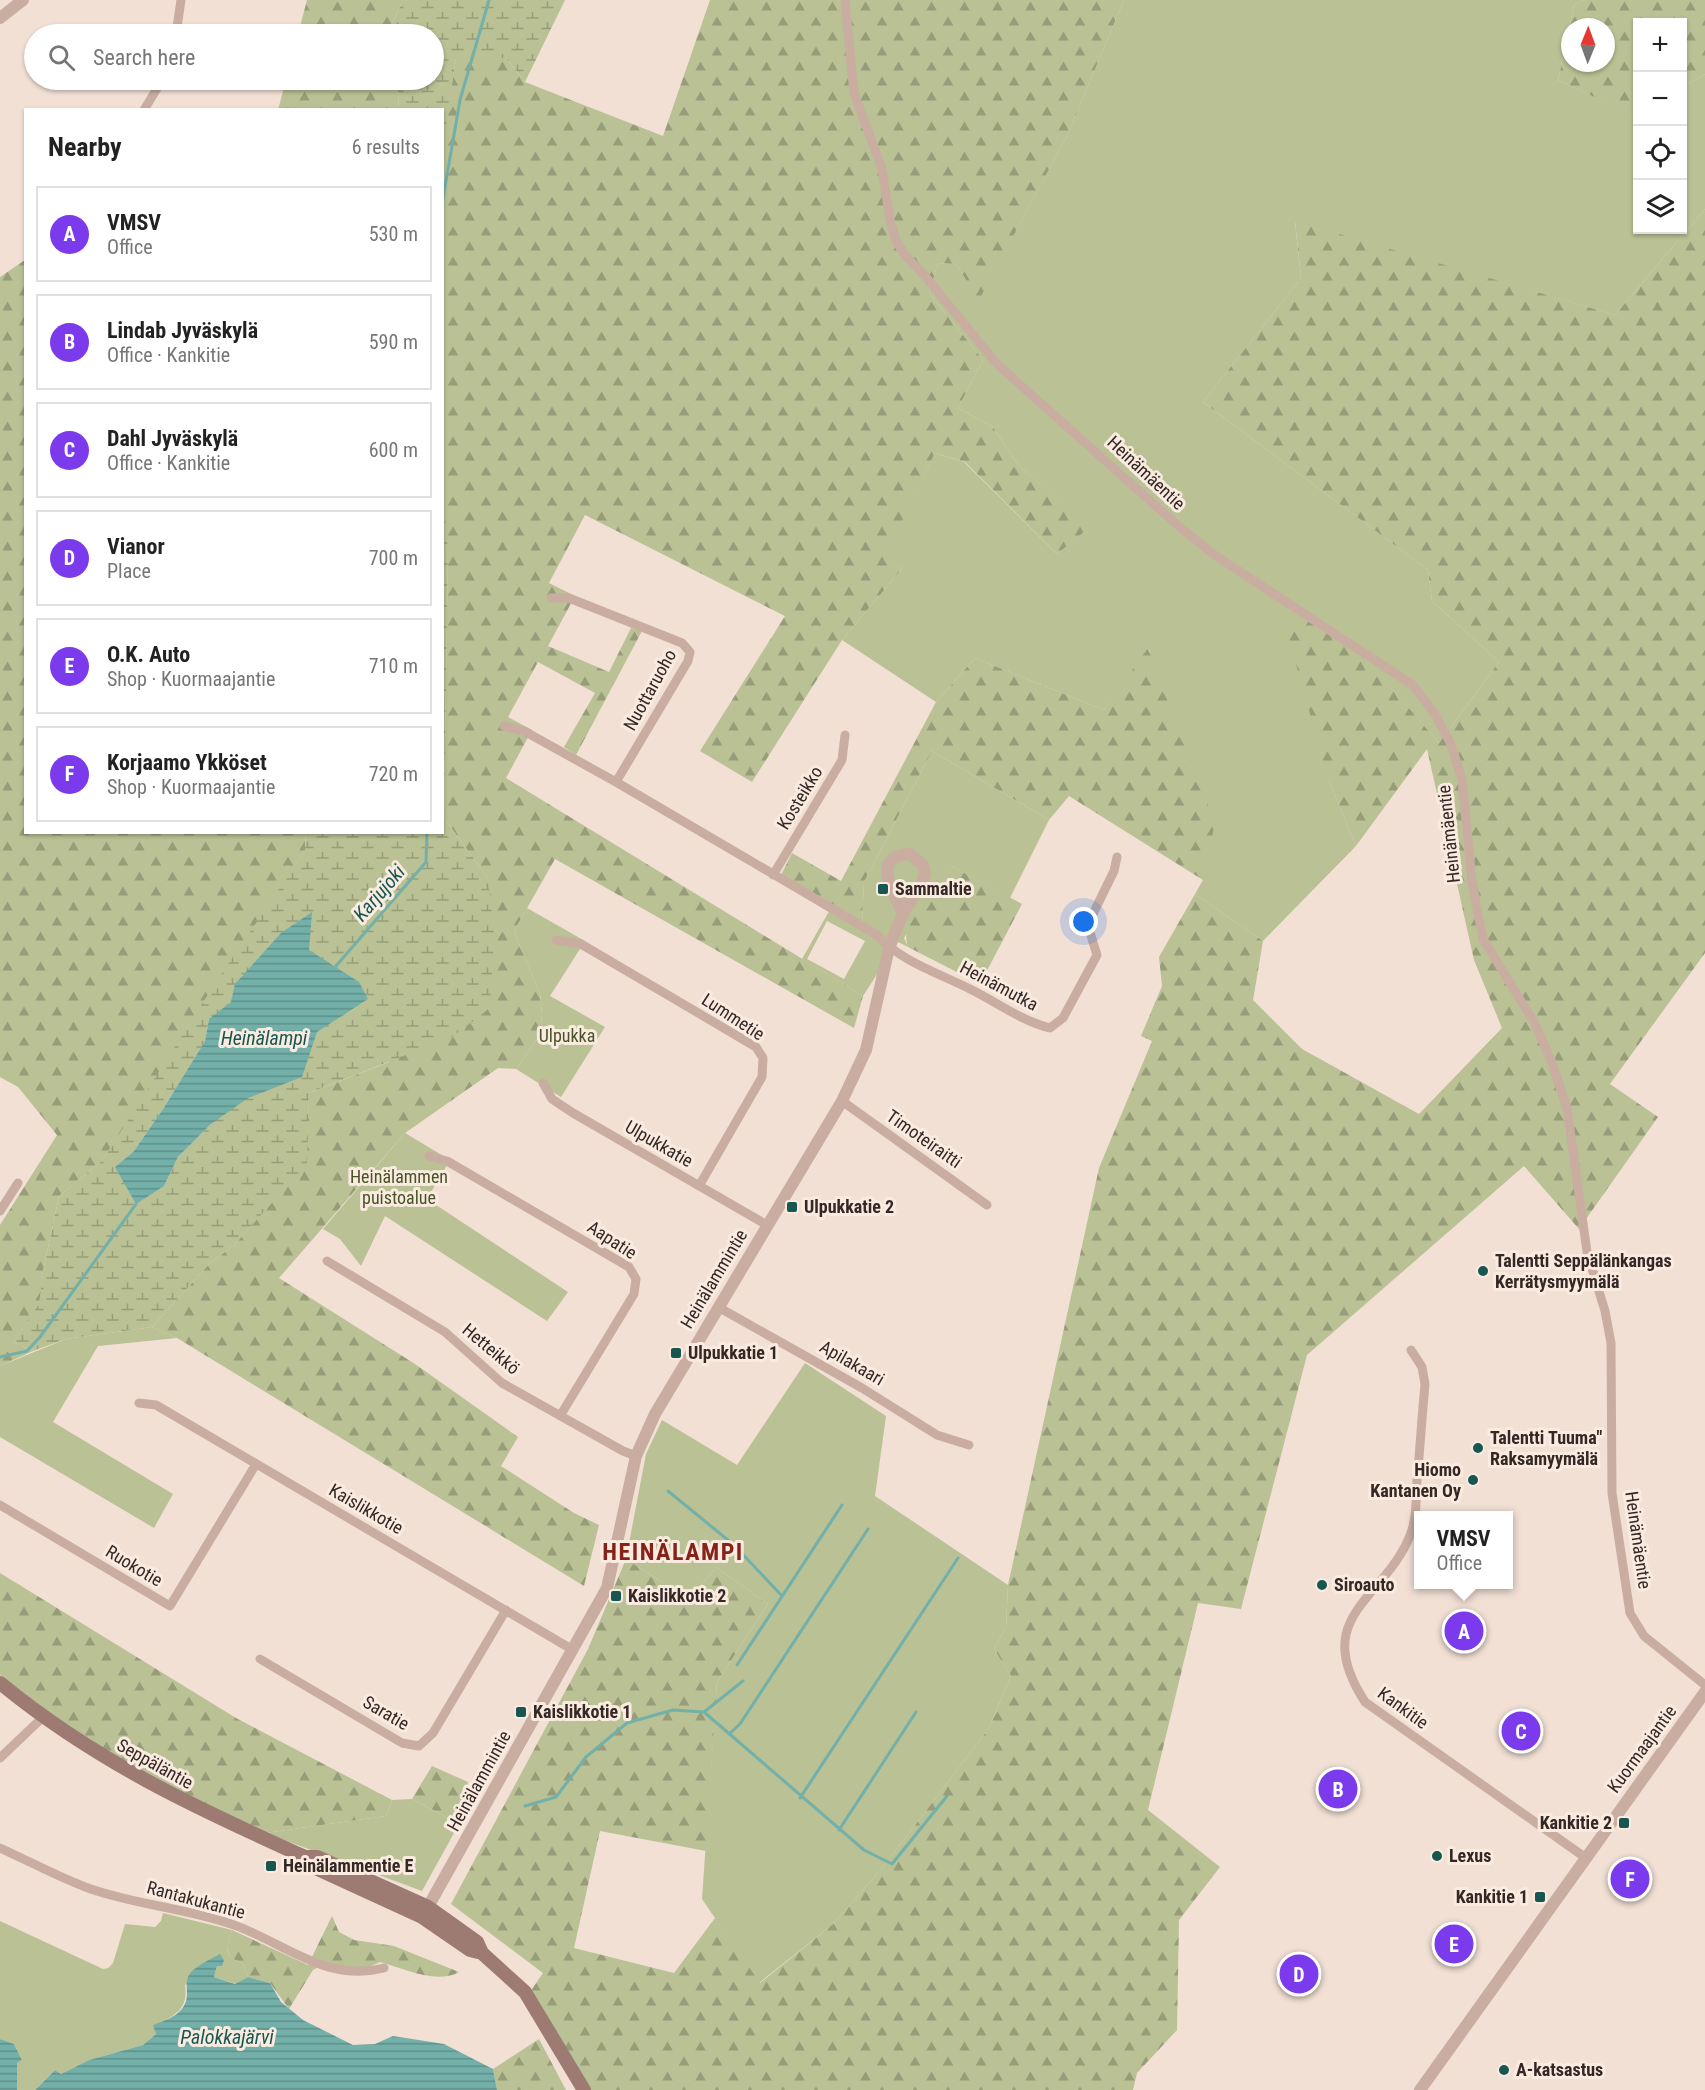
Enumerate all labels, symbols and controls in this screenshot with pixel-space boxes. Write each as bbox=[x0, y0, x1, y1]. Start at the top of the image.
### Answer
north arrow bbox=[1561, 18, 1615, 72]
map controls bbox=[1633, 18, 1687, 234]
button: + bbox=[1633, 18, 1687, 72]
search box bbox=[24, 24, 444, 90]
icon: search bbox=[45, 41, 78, 74]
text: Search here bbox=[93, 45, 195, 70]
button: − bbox=[1633, 72, 1687, 126]
button: locate bbox=[1633, 126, 1687, 180]
text: Nearby bbox=[48, 132, 122, 162]
text: 6 results bbox=[352, 135, 420, 159]
button: layers bbox=[1633, 180, 1687, 234]
text: VMSV bbox=[107, 210, 161, 235]
text: A bbox=[64, 222, 75, 246]
text: 530 m bbox=[369, 222, 418, 246]
text: Office bbox=[107, 235, 153, 259]
text: Lindab Jyväskylä bbox=[107, 318, 258, 343]
text: B bbox=[64, 330, 75, 354]
text: 590 m bbox=[369, 330, 418, 354]
text: Office · Kankitie bbox=[107, 343, 230, 367]
text: Dahl Jyväskylä bbox=[107, 426, 238, 451]
street label: Heinämäentie bbox=[1103, 431, 1189, 514]
text: C bbox=[64, 438, 75, 462]
text: 600 m bbox=[369, 438, 418, 462]
text: Office · Kankitie bbox=[107, 451, 230, 475]
text: Vianor bbox=[107, 534, 165, 559]
text: D bbox=[64, 546, 75, 570]
text: 700 m bbox=[369, 546, 418, 570]
text: Place bbox=[107, 559, 151, 583]
text: O.K. Auto bbox=[107, 642, 190, 667]
street label: Nuottaruoho bbox=[619, 646, 680, 734]
text: E bbox=[65, 654, 74, 678]
text: 710 m bbox=[369, 654, 418, 678]
text: Shop · Kuormaajantie bbox=[107, 667, 275, 691]
text: Korjaamo Ykköset bbox=[107, 750, 267, 775]
text: F bbox=[65, 762, 74, 786]
text: 720 m bbox=[369, 762, 418, 786]
street label: Kosteikko bbox=[773, 762, 827, 833]
text: Shop · Kuormaajantie bbox=[107, 775, 275, 799]
street label: Heinämäentie bbox=[1433, 784, 1464, 884]
water label: Karjujoki bbox=[348, 860, 410, 926]
place label: Sammaltie bbox=[895, 878, 972, 899]
marker: Sammaltie bbox=[876, 882, 890, 896]
your location bbox=[1069, 907, 1098, 936]
street label: Heinämutka bbox=[957, 956, 1042, 1015]
street label: Lummetie bbox=[698, 989, 768, 1045]
park label: Ulpukka bbox=[539, 1025, 595, 1046]
water label: Heinälampi bbox=[221, 1026, 308, 1050]
street label: Timoteiraitti bbox=[883, 1105, 966, 1172]
street label: Ulpukkatie bbox=[622, 1116, 697, 1171]
park label: Heinälammen puistoalue bbox=[350, 1166, 448, 1208]
place label: Ulpukkatie 2 bbox=[804, 1196, 894, 1217]
marker: Ulpukkatie 2 bbox=[785, 1200, 799, 1214]
street label: Aapatie bbox=[584, 1216, 641, 1263]
street label: Heinälammintie bbox=[676, 1225, 751, 1332]
place label: Talentti Seppälänkangas Kerrätysmyymälä bbox=[1495, 1250, 1672, 1292]
marker: Talentti Seppälänkangas Kerrätysmyymälä bbox=[1476, 1264, 1490, 1278]
street label: Hetteikkö bbox=[458, 1319, 524, 1379]
street label: Apilakaari bbox=[816, 1336, 888, 1389]
place label: Ulpukkatie 1 bbox=[688, 1342, 778, 1363]
marker: Ulpukkatie 1 bbox=[669, 1346, 683, 1360]
place label: Talentti Tuuma" Raksamyymälä bbox=[1490, 1427, 1603, 1469]
marker: Talentti Tuuma" Raksamyymälä bbox=[1471, 1441, 1485, 1455]
place label: Hiomo Kantanen Oy bbox=[1370, 1459, 1461, 1501]
marker: Hiomo Kantanen Oy bbox=[1466, 1473, 1480, 1487]
street label: Kaislikkotie bbox=[325, 1479, 407, 1538]
street label: Heinämäentie bbox=[1621, 1490, 1656, 1590]
popup bbox=[1414, 1511, 1513, 1589]
text: VMSV bbox=[1437, 1526, 1490, 1551]
district label: HEINÄLAMPI bbox=[602, 1538, 744, 1566]
street label: Ruokotie bbox=[102, 1541, 166, 1591]
text: Office bbox=[1437, 1551, 1482, 1575]
place label: Siroauto bbox=[1334, 1574, 1394, 1595]
marker: Siroauto bbox=[1315, 1578, 1329, 1592]
place label: Kaislikkotie 2 bbox=[628, 1585, 726, 1606]
marker: Kaislikkotie 2 bbox=[609, 1589, 623, 1603]
pin: A bbox=[1444, 1608, 1484, 1654]
street label: Kankitie bbox=[1374, 1682, 1433, 1733]
street label: Saratie bbox=[360, 1691, 413, 1734]
place label: Kaislikkotie 1 bbox=[533, 1701, 631, 1722]
street label: Kuormaajantie bbox=[1603, 1701, 1680, 1797]
marker: Kaislikkotie 1 bbox=[514, 1705, 528, 1719]
pin: C bbox=[1502, 1708, 1540, 1754]
street label: Heinälammintie bbox=[442, 1727, 515, 1835]
street label: Seppäläntie bbox=[114, 1734, 197, 1793]
pin: B bbox=[1318, 1766, 1358, 1812]
place label: Kankitie 2 bbox=[1540, 1812, 1612, 1833]
marker: Kankitie 2 bbox=[1617, 1816, 1631, 1830]
place label: Lexus bbox=[1449, 1845, 1491, 1866]
marker: Lexus bbox=[1430, 1849, 1444, 1863]
place label: Heinälammentie E bbox=[283, 1855, 414, 1876]
pin: F bbox=[1610, 1856, 1650, 1902]
marker: Heinälammentie E bbox=[264, 1859, 278, 1873]
street label: Rantakukantie bbox=[145, 1876, 248, 1923]
place label: Kankitie 1 bbox=[1456, 1886, 1528, 1907]
marker: Kankitie 1 bbox=[1533, 1890, 1547, 1904]
pin: E bbox=[1434, 1922, 1474, 1966]
pin: D bbox=[1280, 1952, 1318, 1996]
water label: Palokkajärvi bbox=[180, 2025, 274, 2049]
place label: A-katsastus bbox=[1516, 2059, 1603, 2080]
marker: A-katsastus bbox=[1497, 2063, 1511, 2077]

